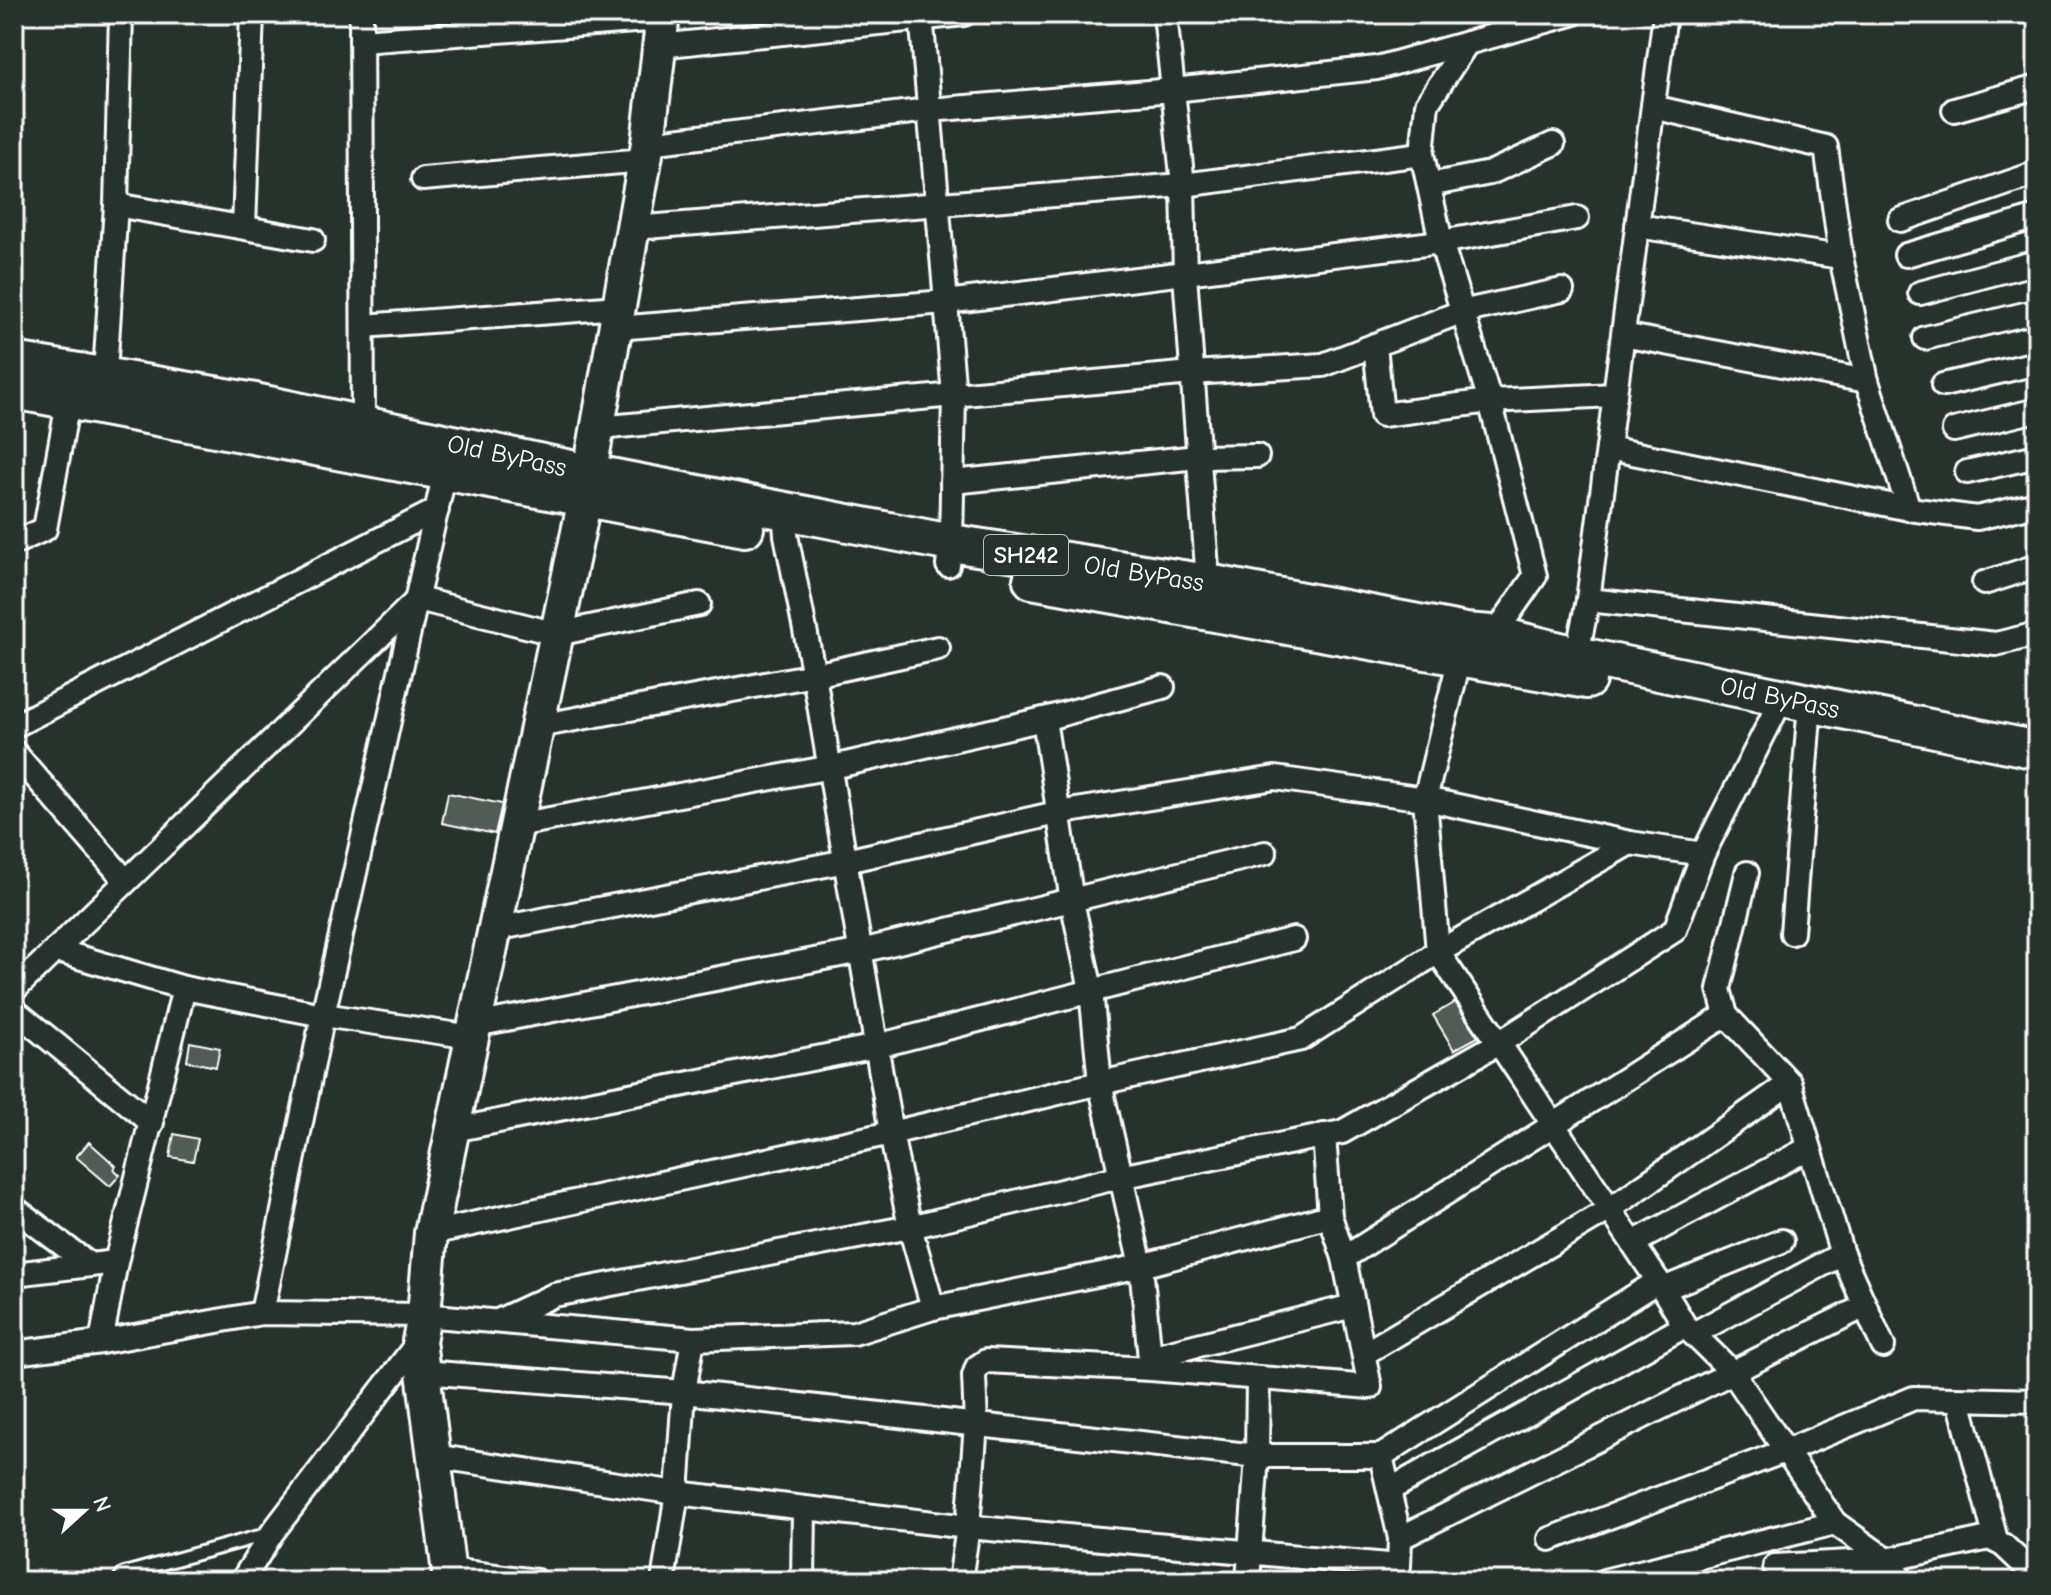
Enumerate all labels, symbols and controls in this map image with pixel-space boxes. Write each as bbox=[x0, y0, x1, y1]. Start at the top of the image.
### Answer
street label: Old ByPass bbox=[444, 429, 569, 483]
road number: SH242 bbox=[984, 535, 1068, 575]
street label: Old ByPass bbox=[1082, 550, 1206, 598]
street label: Old ByPass bbox=[1717, 671, 1842, 725]
north arrow bbox=[44, 1471, 124, 1551]
text: N bbox=[87, 1493, 116, 1516]

